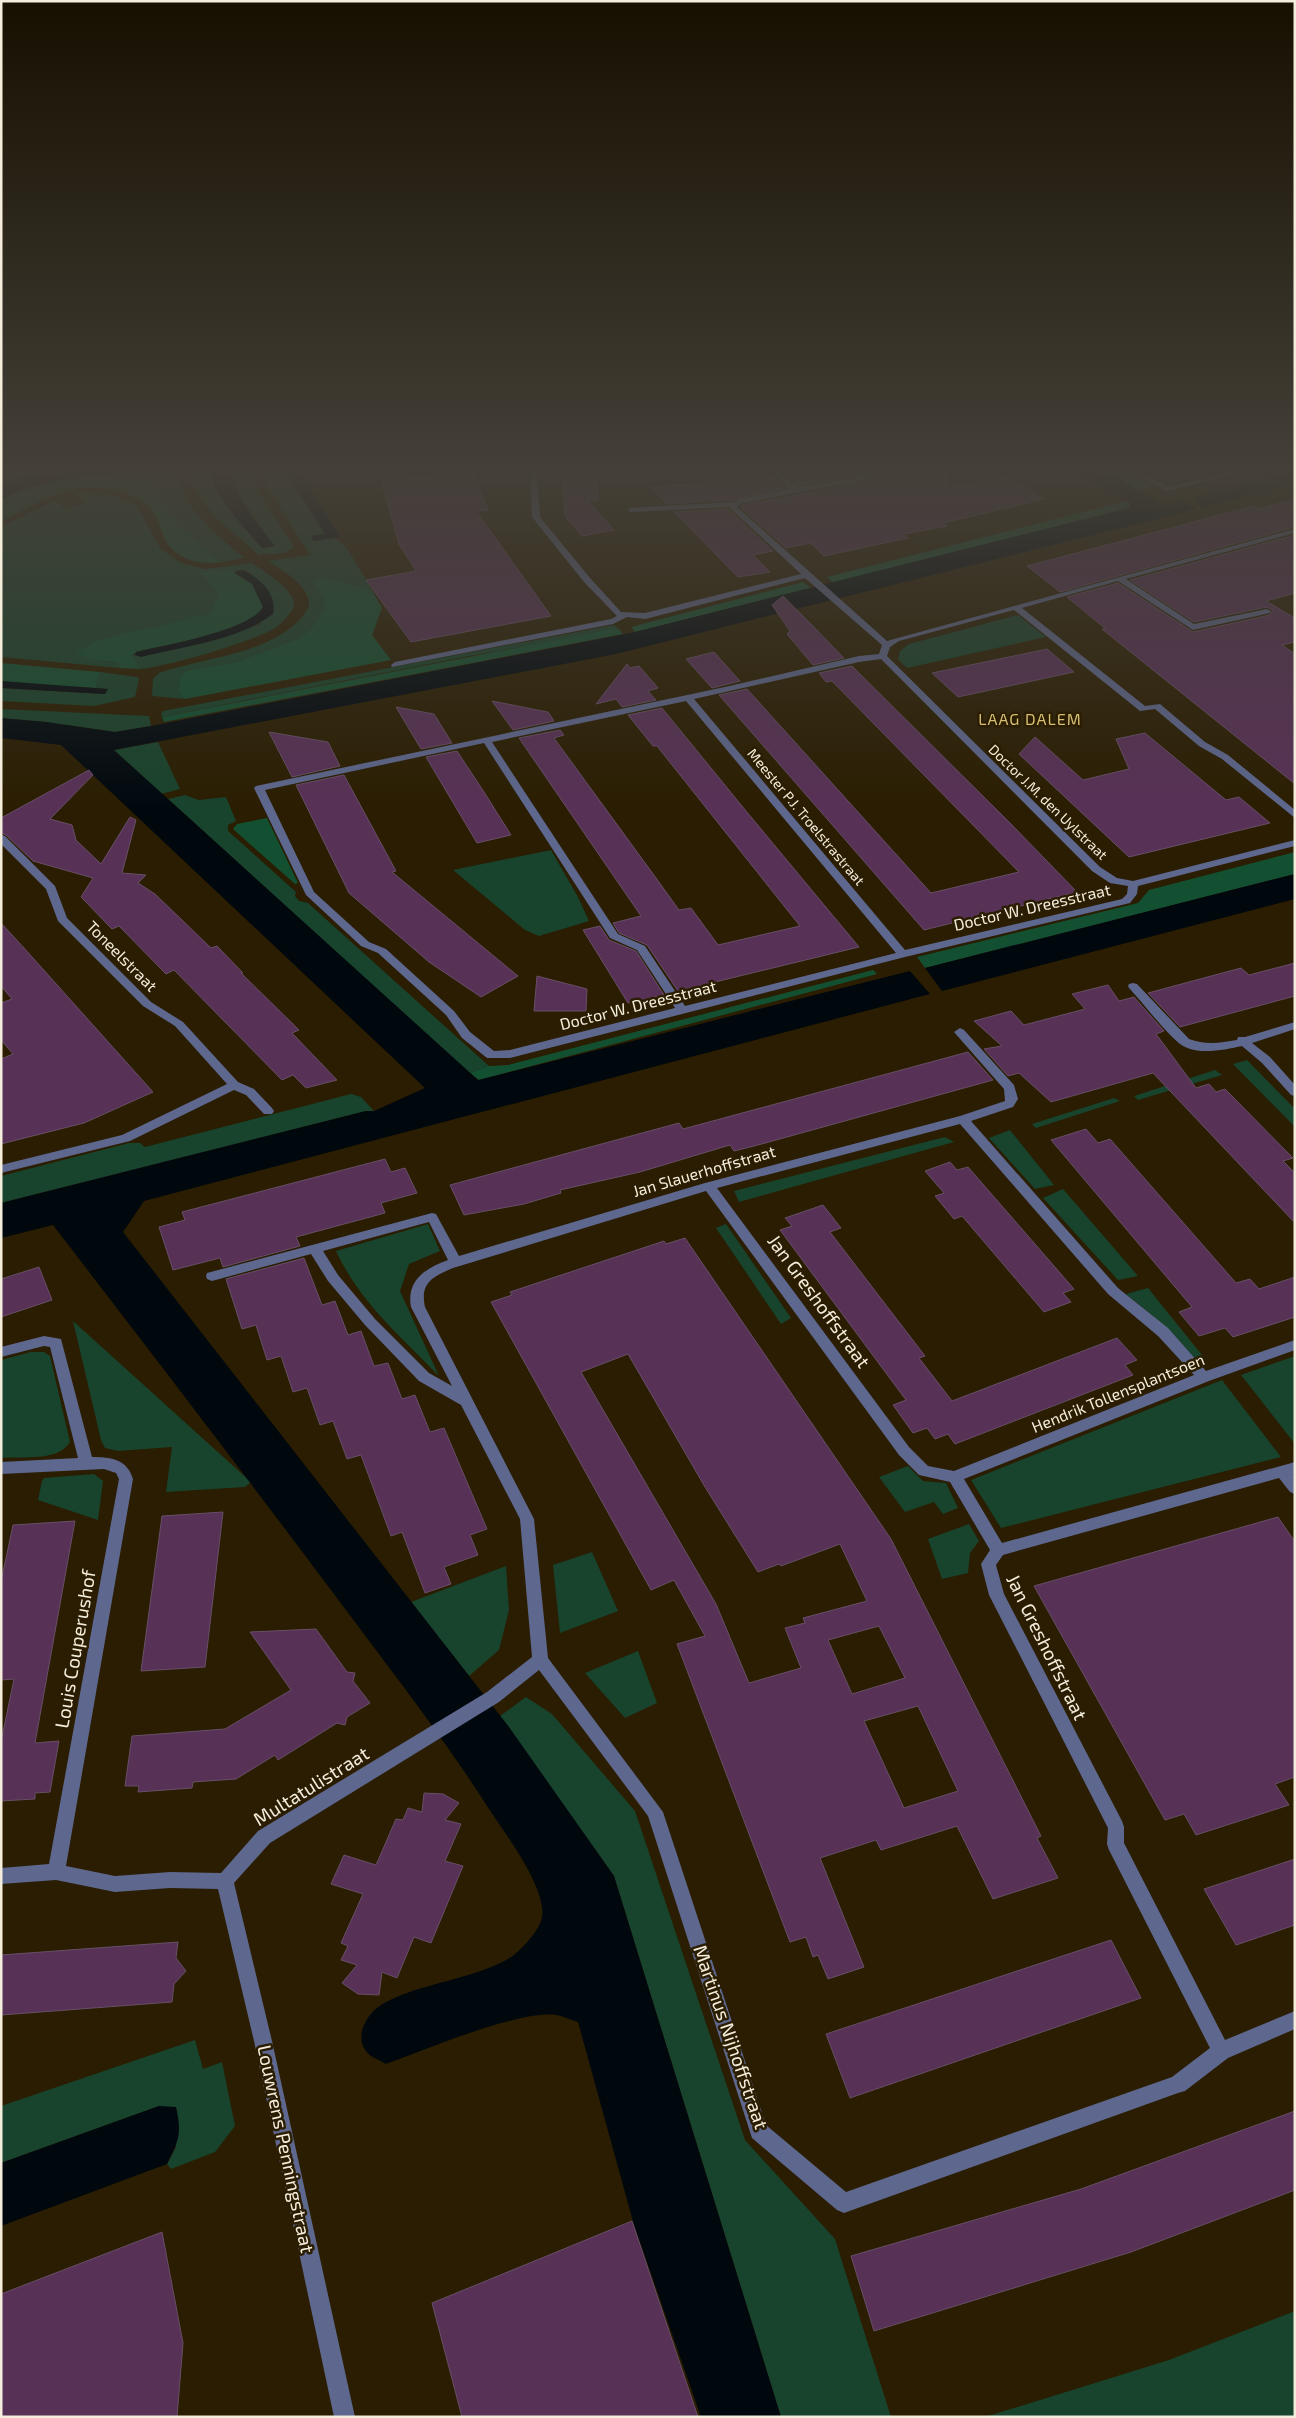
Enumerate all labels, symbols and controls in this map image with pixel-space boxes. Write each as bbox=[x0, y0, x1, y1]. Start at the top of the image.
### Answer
district label: LAAG DALEM bbox=[978, 709, 1082, 728]
street label: Doctor J.M. den Uylstraat bbox=[985, 740, 1111, 863]
street label: Meester P.J. Troelstrastraat bbox=[744, 745, 869, 889]
street label: Doctor W. Dreesstraat bbox=[952, 879, 1112, 934]
street label: Toneelstraat bbox=[83, 916, 162, 995]
street label: Doctor W. Dreesstraat bbox=[558, 976, 718, 1033]
street label: Jan Slauerhoffstraat bbox=[630, 1141, 778, 1200]
street label: Jan Greshoffstraat bbox=[763, 1230, 876, 1372]
street label: Hendrik Tollensplantsoen bbox=[1029, 1349, 1207, 1436]
street label: Louis Couperushof bbox=[49, 1567, 100, 1730]
street label: Jan Greshoffstraat bbox=[1002, 1570, 1093, 1723]
street label: Multatulistraat bbox=[249, 1741, 373, 1830]
street label: Martinus Nijhoffstraat bbox=[689, 1942, 774, 2132]
street label: Louwrens Penningstraat bbox=[253, 2043, 320, 2255]

